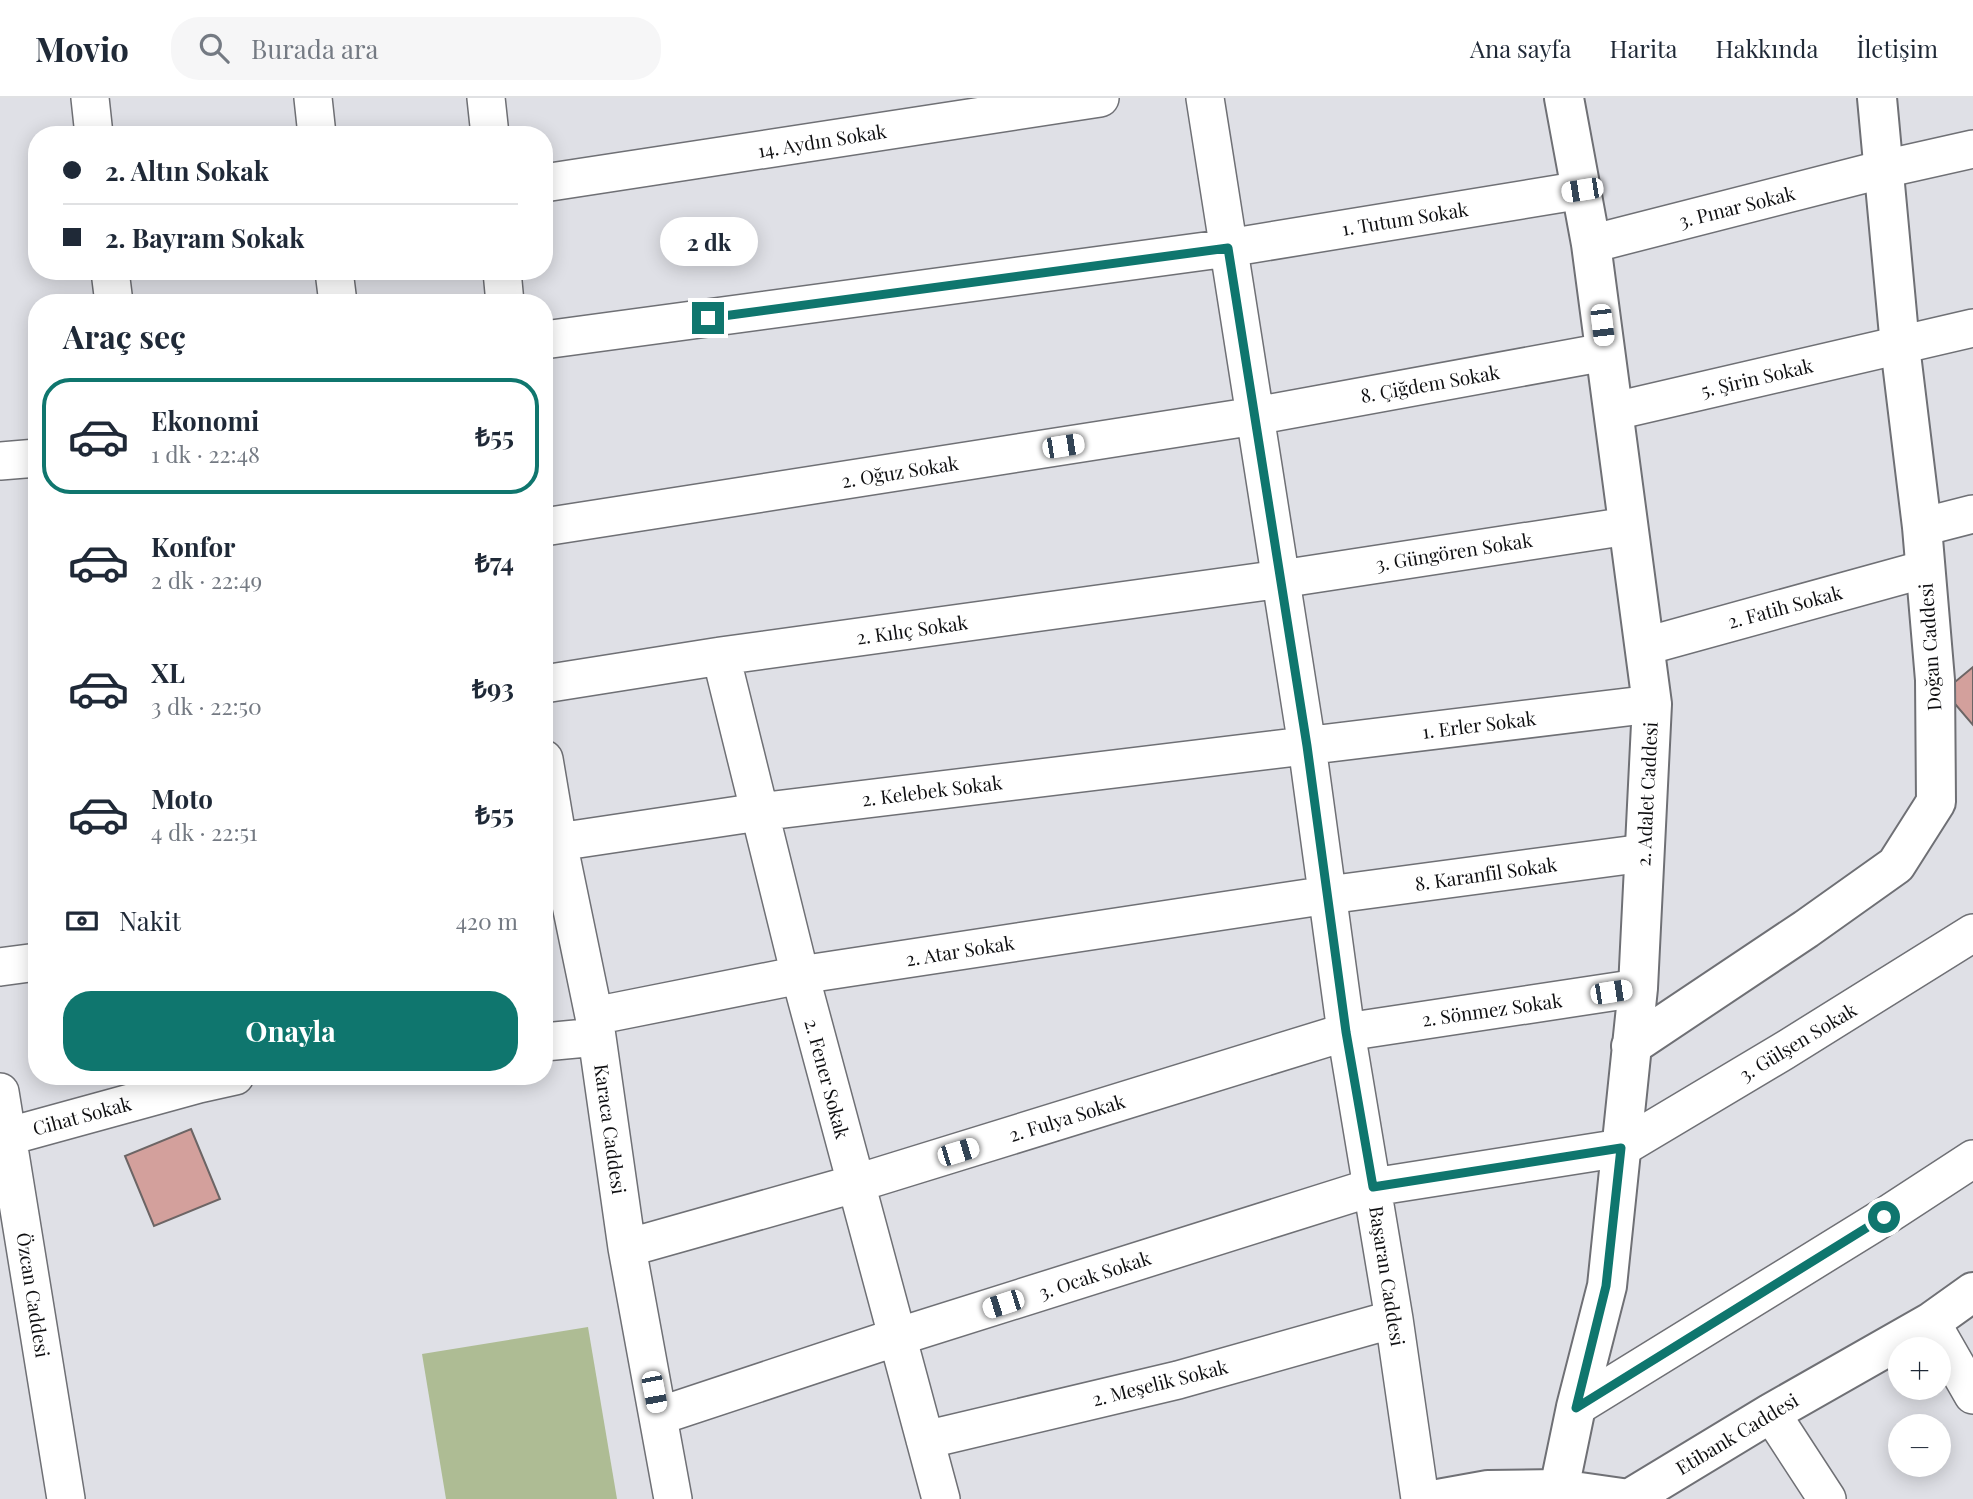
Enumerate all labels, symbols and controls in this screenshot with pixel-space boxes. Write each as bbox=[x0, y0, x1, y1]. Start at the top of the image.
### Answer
search box bbox=[171, 17, 661, 80]
text: Movio bbox=[35, 26, 129, 70]
icon: search bbox=[195, 29, 233, 67]
text: Burada ara bbox=[251, 31, 379, 66]
text: Ana sayfa bbox=[1470, 32, 1571, 64]
text: Harita bbox=[1609, 32, 1678, 64]
text: Hakkında bbox=[1716, 32, 1818, 64]
text: İletişim bbox=[1856, 32, 1938, 64]
street label: 14. Aydın Sokak bbox=[756, 117, 889, 163]
text: 2. Altın Sokak bbox=[105, 153, 269, 188]
car bbox=[1560, 176, 1605, 204]
street label: 3. Pınar Sokak bbox=[1676, 179, 1798, 233]
street label: 1. Tutum Sokak bbox=[1340, 195, 1470, 241]
callout: 2 dk bbox=[659, 216, 757, 266]
text: 2. Bayram Sokak bbox=[105, 220, 304, 255]
text: 2 dk bbox=[687, 226, 731, 257]
route end bbox=[692, 302, 724, 334]
car bbox=[1590, 303, 1615, 347]
text: Araç seç bbox=[63, 314, 186, 357]
street label: 5. Şirin Sokak bbox=[1698, 351, 1816, 403]
street label: 8. Çiğdem Sokak bbox=[1358, 358, 1502, 408]
text: Ekonomi bbox=[151, 403, 259, 438]
icon: car bbox=[67, 405, 130, 468]
text: ₺55 bbox=[475, 418, 514, 453]
car bbox=[1041, 432, 1086, 460]
text: 1 dk · 22:48 bbox=[151, 438, 260, 469]
street label: 2. Oğuz Sokak bbox=[839, 449, 961, 493]
street label: 3. Güngören Sokak bbox=[1374, 526, 1535, 576]
text: Konfor bbox=[151, 529, 235, 564]
icon: car bbox=[67, 531, 130, 594]
text: ₺74 bbox=[475, 544, 514, 579]
text: 2 dk · 22:49 bbox=[151, 564, 262, 595]
street label: 2. Fatih Sokak bbox=[1725, 578, 1845, 634]
street label: Doğan Caddesi bbox=[1912, 582, 1946, 712]
street label: 2. Kılıç Sokak bbox=[854, 608, 970, 650]
text: XL bbox=[151, 655, 185, 690]
icon: car bbox=[67, 657, 130, 720]
text: ₺93 bbox=[472, 670, 514, 705]
text: 3 dk · 22:50 bbox=[151, 690, 262, 721]
street label: 1. Erler Sokak bbox=[1420, 704, 1538, 744]
street label: 2. Adalet Caddesi bbox=[1629, 721, 1663, 867]
street label: 2. Kelebek Sokak bbox=[860, 768, 1004, 812]
text: Moto bbox=[151, 781, 213, 816]
icon: car bbox=[67, 783, 130, 846]
text: ₺55 bbox=[475, 796, 514, 831]
text: 4 dk · 22:51 bbox=[151, 816, 258, 847]
street label: 8. Karanfil Sokak bbox=[1413, 850, 1559, 896]
icon: cash bbox=[63, 902, 101, 940]
text: Nakit bbox=[119, 903, 181, 938]
text: 420 m bbox=[456, 905, 518, 936]
street label: 2. Atar Sokak bbox=[904, 929, 1017, 971]
car bbox=[1589, 978, 1634, 1006]
street label: 2. Sönmez Sokak bbox=[1420, 986, 1564, 1032]
button: Onayla bbox=[63, 991, 518, 1071]
street label: 3. Gülşen Sokak bbox=[1734, 996, 1862, 1086]
street label: 2. Fener Sokak bbox=[799, 1016, 857, 1142]
street label: Karaca Caddesi bbox=[589, 1062, 633, 1196]
street label: 2. Fulya Sokak bbox=[1006, 1087, 1128, 1147]
street label: Cihat Sokak bbox=[30, 1089, 134, 1141]
car bbox=[935, 1136, 982, 1168]
route start bbox=[1868, 1201, 1900, 1233]
street label: Başaran Caddesi bbox=[1364, 1204, 1412, 1348]
street label: Özcan Caddesi bbox=[11, 1230, 57, 1360]
street label: 3. Ocak Sokak bbox=[1035, 1244, 1155, 1304]
car bbox=[980, 1288, 1027, 1320]
map controls bbox=[1888, 1337, 1951, 1477]
button: + bbox=[1888, 1337, 1951, 1400]
street label: 2. Meşelik Sokak bbox=[1089, 1352, 1231, 1411]
car bbox=[640, 1369, 669, 1415]
street label: Etibank Caddesi bbox=[1670, 1386, 1803, 1480]
button: − bbox=[1888, 1414, 1951, 1477]

